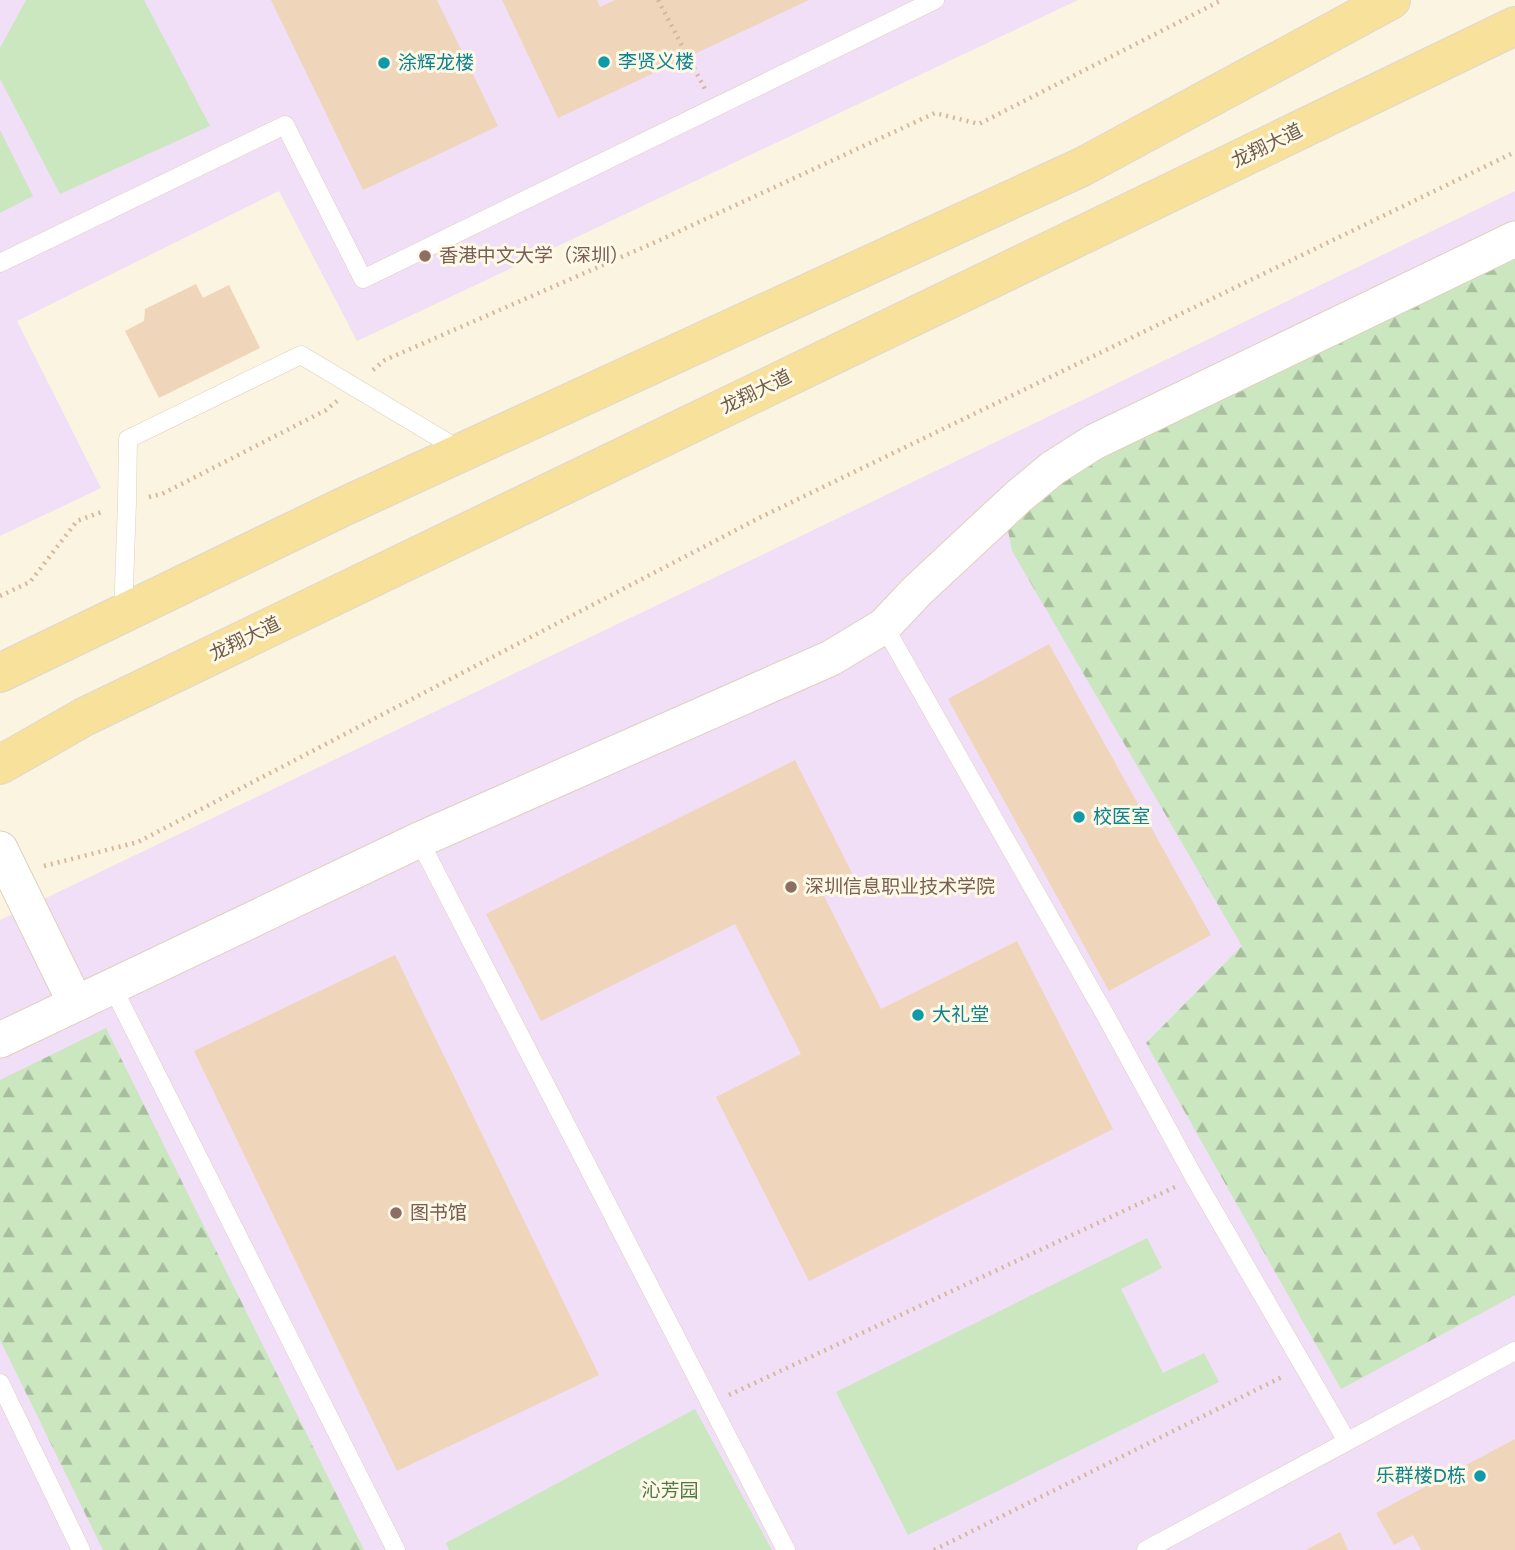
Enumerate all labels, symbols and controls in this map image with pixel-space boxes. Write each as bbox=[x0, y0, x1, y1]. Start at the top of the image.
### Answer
place label: 李贤义楼 bbox=[618, 51, 694, 73]
place label: 涂辉龙楼 bbox=[398, 52, 474, 74]
marker: 李贤义楼 bbox=[596, 54, 612, 70]
marker: 涂辉龙楼 bbox=[376, 55, 392, 71]
street label: 龙翔大道 bbox=[1228, 119, 1306, 173]
place label: 香港中文大学（深圳） bbox=[439, 245, 629, 267]
marker: 香港中文大学（深圳） bbox=[417, 248, 433, 264]
street label: 龙翔大道 bbox=[717, 365, 795, 419]
street label: 龙翔大道 bbox=[206, 612, 284, 666]
place label: 校医室 bbox=[1093, 806, 1150, 828]
marker: 校医室 bbox=[1071, 809, 1087, 825]
place label: 深圳信息职业技术学院 bbox=[805, 876, 995, 898]
marker: 深圳信息职业技术学院 bbox=[783, 879, 799, 895]
place label: 大礼堂 bbox=[932, 1004, 989, 1026]
marker: 大礼堂 bbox=[910, 1007, 926, 1023]
place label: 图书馆 bbox=[410, 1202, 467, 1224]
marker: 图书馆 bbox=[388, 1205, 404, 1221]
place label: 乐群楼D栋 bbox=[1376, 1465, 1466, 1487]
marker: 乐群楼D栋 bbox=[1472, 1468, 1488, 1484]
park label: 沁芳园 bbox=[641, 1480, 699, 1502]

